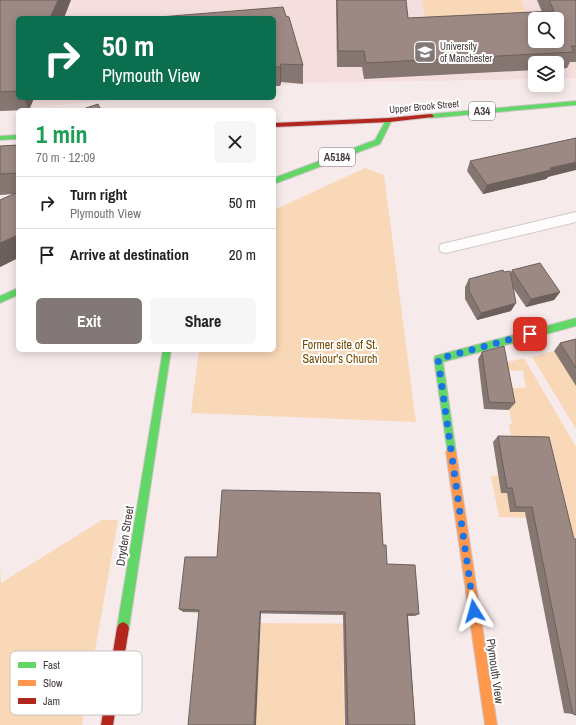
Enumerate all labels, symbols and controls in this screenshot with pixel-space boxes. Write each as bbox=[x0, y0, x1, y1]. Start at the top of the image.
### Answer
map controls bbox=[528, 12, 564, 92]
button: search bbox=[528, 12, 564, 48]
text: 50 m bbox=[102, 27, 154, 65]
icon: right bbox=[36, 32, 88, 84]
school or university icon: University of Manchester bbox=[412, 39, 438, 65]
place label: University of Manchester bbox=[440, 40, 492, 65]
button: layers bbox=[528, 56, 564, 92]
text: Plymouth View bbox=[102, 63, 200, 88]
street label: Upper Brook Street bbox=[389, 97, 460, 116]
road number: A34 bbox=[469, 102, 495, 120]
text: 1 min bbox=[36, 118, 87, 150]
button: close bbox=[214, 121, 256, 163]
road number: A5184 bbox=[319, 148, 355, 166]
text: 70 m · 12:09 bbox=[36, 149, 95, 166]
text: Turn right bbox=[70, 184, 127, 205]
icon: right bbox=[36, 192, 58, 214]
text: 50 m bbox=[229, 192, 256, 213]
text: Plymouth View bbox=[70, 205, 141, 222]
icon: arrive bbox=[36, 244, 58, 266]
text: Arrive at destination bbox=[70, 244, 189, 265]
text: 20 m bbox=[229, 244, 256, 265]
button: Exit bbox=[36, 298, 142, 344]
button: Share bbox=[150, 298, 256, 344]
pin bbox=[513, 317, 547, 351]
icon: arrive bbox=[519, 323, 541, 345]
park label: Former site of St. Saviour's Church bbox=[302, 337, 378, 367]
street label: Dryden Street bbox=[112, 505, 138, 567]
position arrow bbox=[453, 590, 495, 632]
street label: Plymouth View bbox=[483, 637, 508, 705]
legend bbox=[10, 651, 142, 715]
text: Fast bbox=[43, 658, 61, 672]
text: Slow bbox=[43, 676, 63, 690]
text: Jam bbox=[43, 694, 60, 708]

